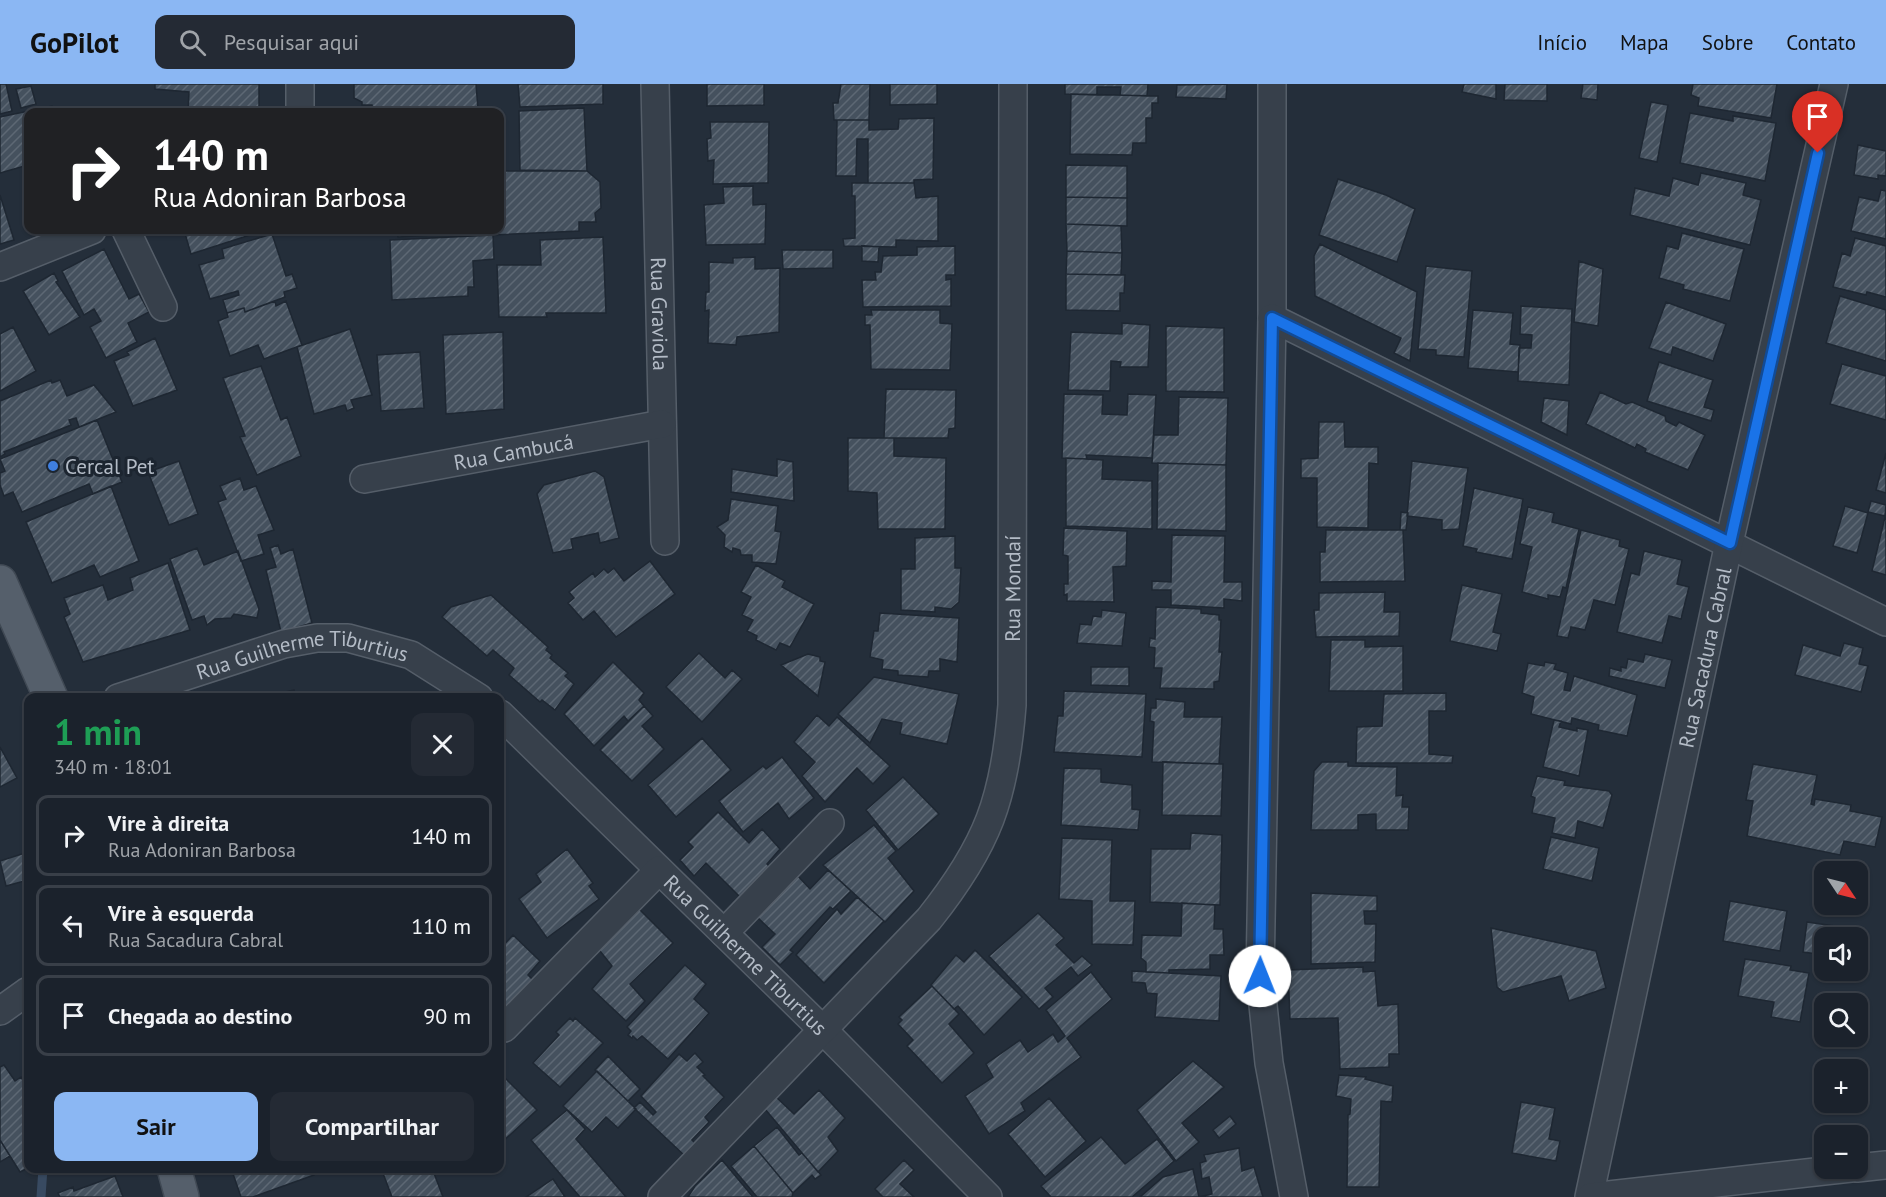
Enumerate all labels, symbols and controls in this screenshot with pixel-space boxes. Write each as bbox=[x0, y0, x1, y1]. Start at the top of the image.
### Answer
search box bbox=[155, 15, 575, 69]
text: GoPilot bbox=[30, 24, 119, 61]
icon: search bbox=[176, 26, 209, 59]
text: Pesquisar aqui bbox=[224, 28, 359, 56]
text: Início bbox=[1537, 29, 1587, 56]
text: Mapa bbox=[1620, 29, 1669, 56]
text: Sobre bbox=[1702, 29, 1753, 56]
text: Contato bbox=[1786, 29, 1856, 56]
pin bbox=[1792, 91, 1843, 153]
icon: arrive bbox=[1801, 100, 1834, 133]
text: 140 m bbox=[153, 127, 269, 182]
icon: right bbox=[54, 132, 132, 210]
text: Rua Adoniran Barbosa bbox=[153, 180, 407, 214]
street label: Rua Graviola bbox=[645, 257, 675, 371]
street label: Rua Cambucá bbox=[451, 427, 576, 476]
place label: Cercal Pet bbox=[65, 453, 154, 480]
marker: Cercal Pet bbox=[46, 459, 60, 473]
street label: Rua Mondaí bbox=[999, 535, 1026, 642]
street label: Rua Sacadura Cabral bbox=[1672, 564, 1737, 750]
street label: Rua Guilherme Tiburtius bbox=[193, 625, 411, 685]
text: 1 min bbox=[54, 708, 142, 755]
button: close bbox=[411, 713, 474, 776]
text: 340 m · 18:01 bbox=[54, 754, 172, 780]
text: Vire à direita bbox=[108, 809, 229, 837]
icon: right bbox=[57, 819, 90, 852]
text: 140 m bbox=[411, 822, 471, 850]
text: Rua Adoniran Barbosa bbox=[108, 837, 296, 863]
north arrow bbox=[1814, 861, 1868, 915]
map controls bbox=[1814, 861, 1868, 1179]
street label: Rua Guilherme Tiburtius bbox=[658, 869, 833, 1041]
text: Vire à esquerda bbox=[108, 899, 254, 927]
icon: left bbox=[57, 909, 90, 942]
text: 110 m bbox=[411, 912, 471, 940]
text: Rua Sacadura Cabral bbox=[108, 927, 283, 953]
button: sound bbox=[1814, 927, 1868, 981]
position arrow bbox=[1228, 944, 1292, 1008]
button: search bbox=[1814, 993, 1868, 1047]
icon: arrive bbox=[57, 999, 90, 1032]
text: Chegada ao destino bbox=[108, 1002, 292, 1030]
text: 90 m bbox=[423, 1002, 471, 1030]
button: + bbox=[1814, 1059, 1868, 1113]
button: Sair bbox=[54, 1092, 258, 1161]
button: Compartilhar bbox=[270, 1092, 474, 1161]
button: − bbox=[1814, 1125, 1868, 1179]

